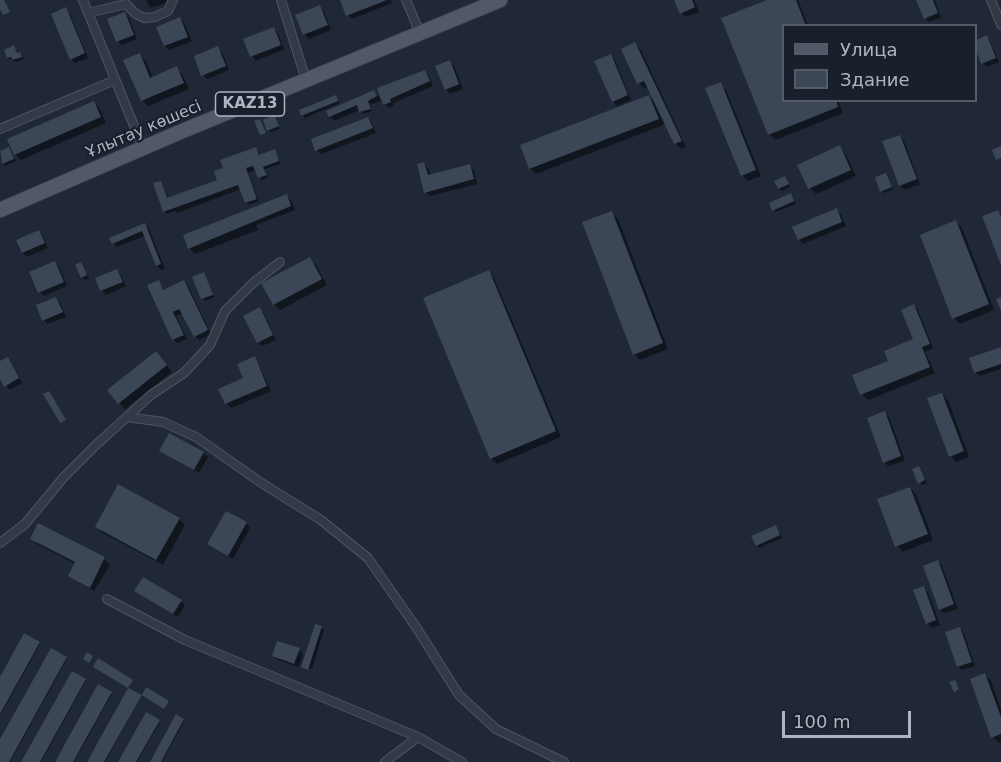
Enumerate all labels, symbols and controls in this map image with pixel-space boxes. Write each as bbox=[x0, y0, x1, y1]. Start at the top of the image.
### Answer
legend bbox=[782, 24, 977, 102]
text: Улица bbox=[840, 39, 897, 60]
text: Здание bbox=[840, 69, 910, 90]
road number: KAZ13 bbox=[216, 92, 284, 116]
street label: Ұлытау көшесі bbox=[83, 97, 205, 163]
scale bar bbox=[785, 699, 914, 737]
text: 100 m bbox=[793, 711, 851, 732]

